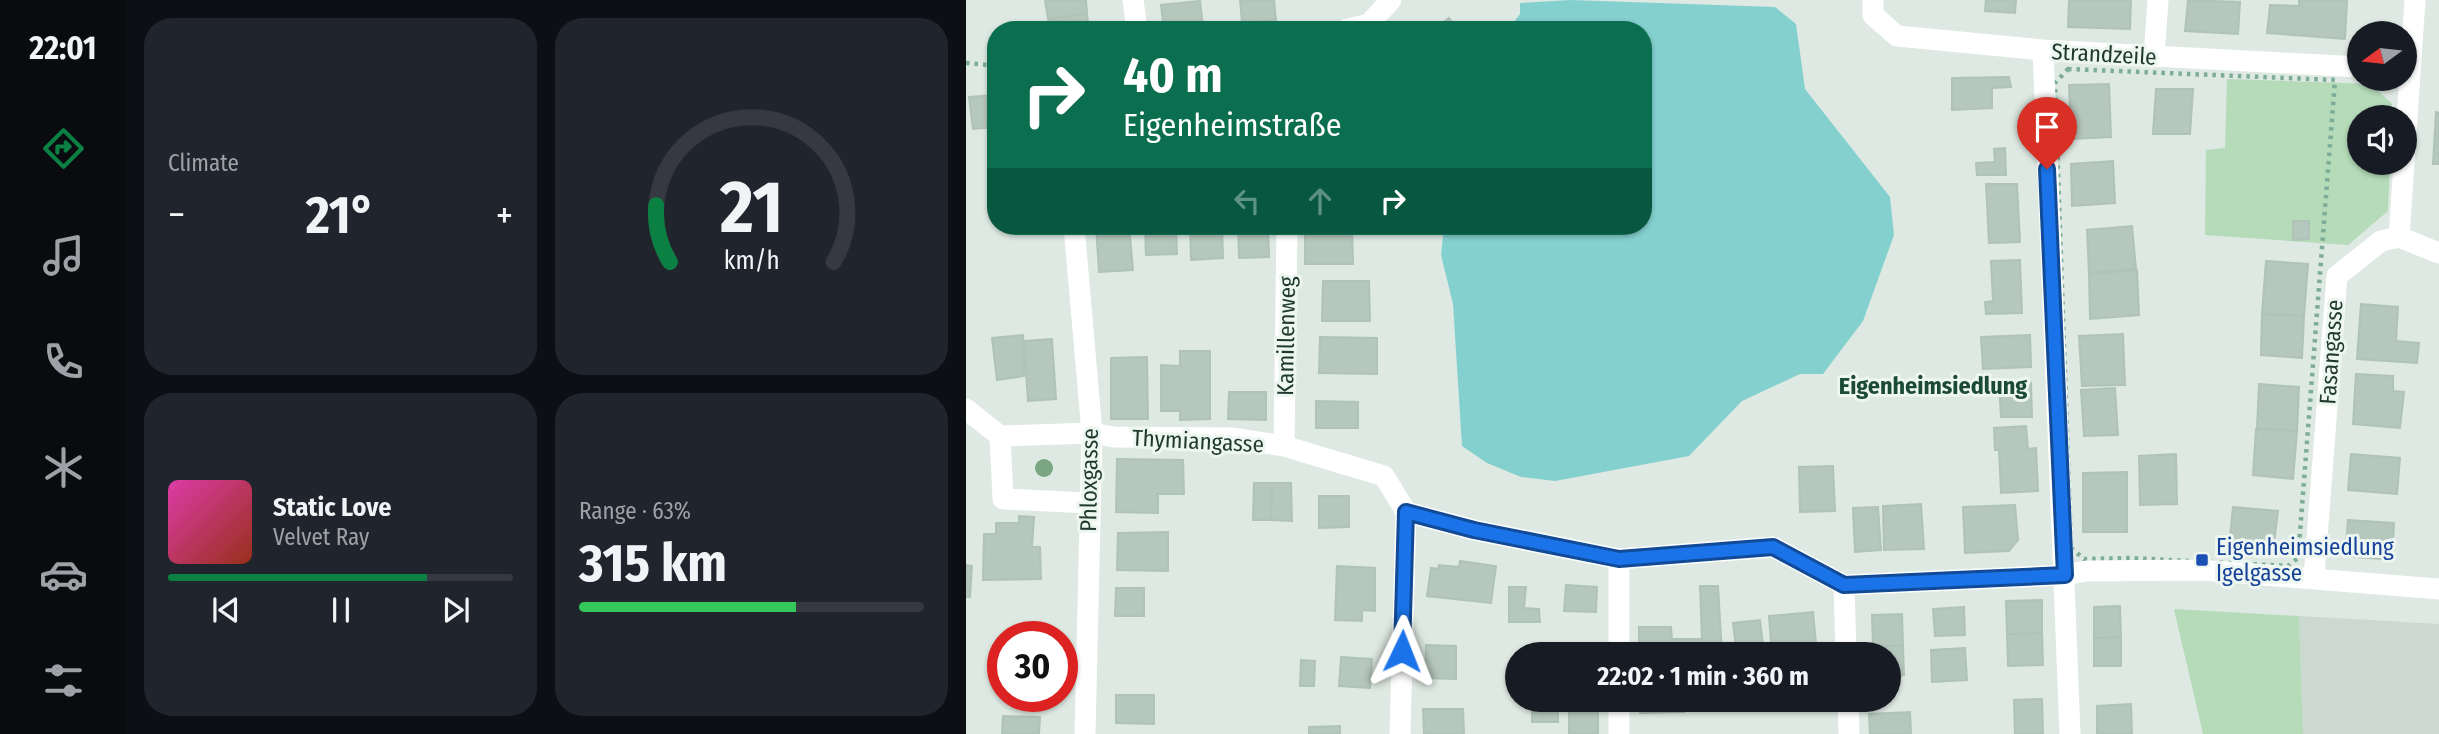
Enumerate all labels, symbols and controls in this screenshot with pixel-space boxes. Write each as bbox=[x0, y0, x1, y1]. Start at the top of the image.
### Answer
north arrow bbox=[2347, 21, 2417, 91]
map controls bbox=[2347, 21, 2417, 175]
text: 22:01 bbox=[29, 29, 97, 67]
street label: Strandzeile bbox=[2051, 37, 2157, 71]
text: 40 m bbox=[1123, 46, 1223, 105]
icon: right bbox=[1008, 49, 1099, 140]
pin bbox=[2017, 97, 2077, 169]
button: sound bbox=[2347, 105, 2417, 175]
text: Eigenheimstraße bbox=[1123, 106, 1342, 144]
icon: arrive bbox=[2028, 108, 2066, 146]
icon: directions bbox=[39, 124, 88, 173]
text: Climate bbox=[168, 149, 239, 177]
text: 21 bbox=[719, 165, 783, 252]
icon: left bbox=[1228, 182, 1266, 220]
icon: ahead bbox=[1301, 182, 1339, 220]
icon: right bbox=[1374, 182, 1412, 220]
text: 21° bbox=[306, 184, 375, 247]
text: − bbox=[168, 192, 185, 238]
text: + bbox=[496, 192, 513, 238]
icon: music bbox=[39, 231, 88, 280]
text: km/h bbox=[724, 246, 779, 276]
street label: Kamillenweg bbox=[1271, 276, 1301, 396]
street label: Fasangasse bbox=[2313, 299, 2349, 405]
icon: phone bbox=[39, 337, 88, 386]
district label: Eigenheimsiedlung bbox=[1839, 372, 2027, 400]
street label: Thymiangasse bbox=[1131, 424, 1265, 458]
street label: Phloxgasse bbox=[1074, 428, 1104, 532]
icon: climate bbox=[39, 443, 88, 492]
text: Static Love bbox=[273, 492, 391, 523]
text: Range · 63% bbox=[579, 497, 691, 525]
text: Velvet Ray bbox=[273, 523, 369, 551]
text: 315 km bbox=[579, 532, 727, 595]
place label: Eigenheimsiedlung Igelgasse bbox=[2216, 533, 2394, 587]
icon: car bbox=[39, 550, 88, 599]
marker: Eigenheimsiedlung Igelgasse bbox=[2194, 552, 2210, 568]
icon: previous bbox=[207, 591, 245, 629]
icon: pause bbox=[322, 591, 360, 629]
icon: next bbox=[437, 591, 475, 629]
position arrow bbox=[1365, 614, 1439, 688]
speed limit sign: 30 bbox=[987, 621, 1078, 712]
icon: filters bbox=[39, 656, 88, 705]
text: 22:02 · 1 min · 360 m bbox=[1597, 661, 1809, 692]

